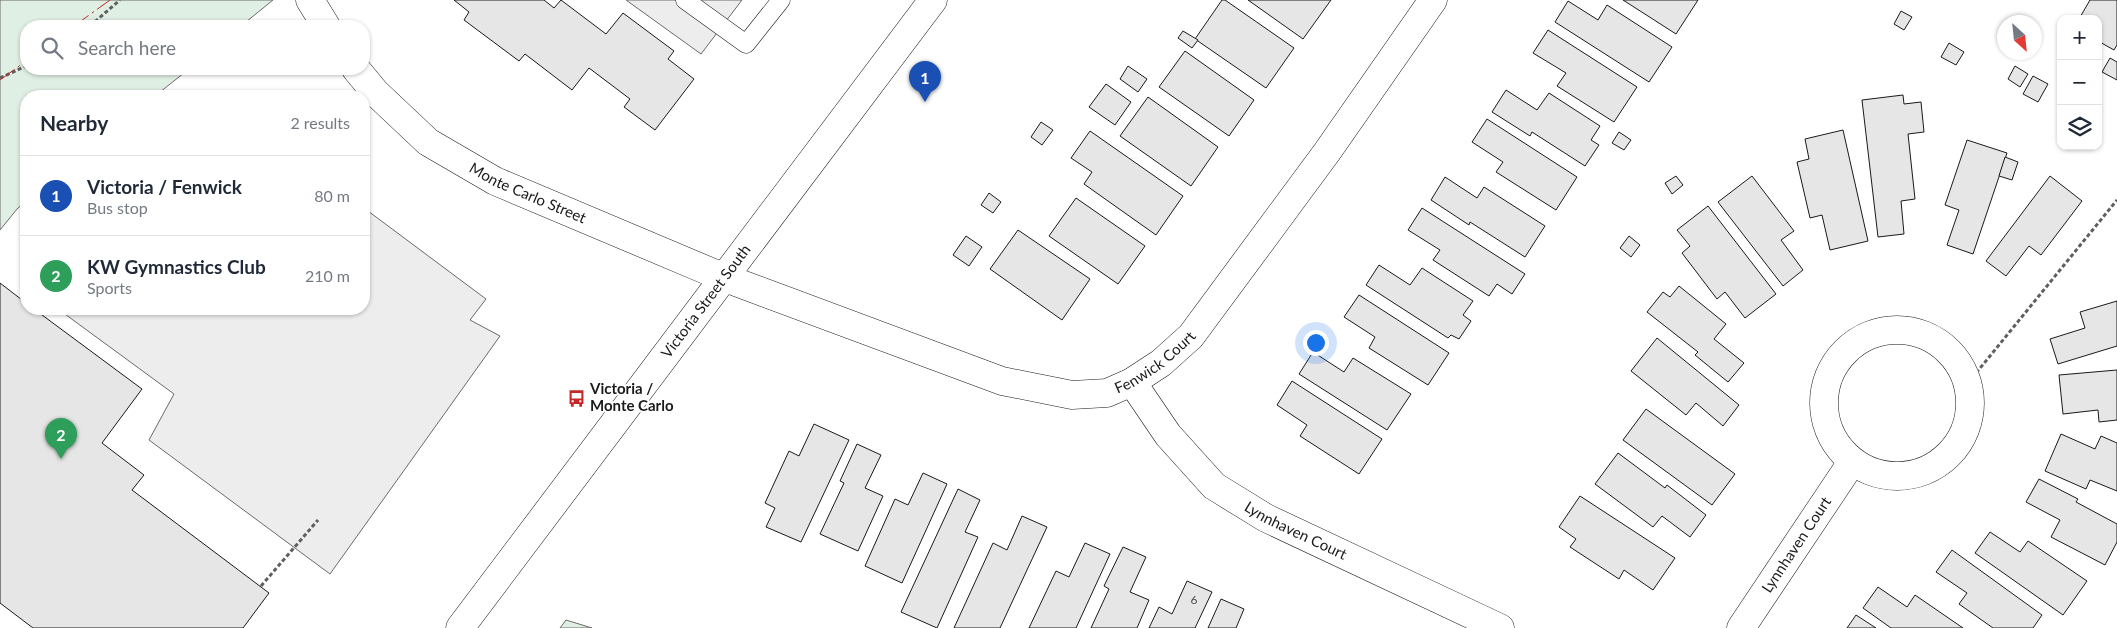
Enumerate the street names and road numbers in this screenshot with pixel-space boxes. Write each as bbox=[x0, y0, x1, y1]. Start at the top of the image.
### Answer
street label: Monte Carlo Street bbox=[467, 158, 590, 227]
street label: Victoria Street South bbox=[657, 240, 754, 361]
street label: Fenwick Court bbox=[1111, 327, 1199, 397]
street label: Lynnhaven Court bbox=[1757, 492, 1835, 596]
street label: Lynnhaven Court bbox=[1242, 497, 1351, 563]

